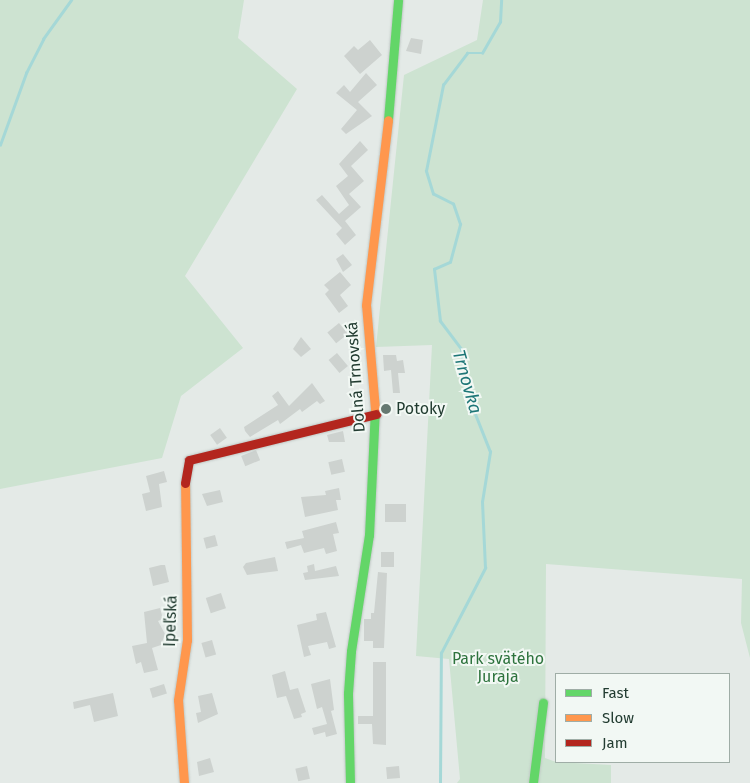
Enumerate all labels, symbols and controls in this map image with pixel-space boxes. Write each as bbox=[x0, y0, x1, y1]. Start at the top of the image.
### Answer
street label: Dolná Trnovská bbox=[343, 321, 369, 433]
water label: Trnovka bbox=[448, 348, 486, 416]
place label: Potoky bbox=[396, 399, 445, 419]
marker: Potoky bbox=[380, 403, 392, 415]
street label: Ipeľská bbox=[161, 595, 181, 647]
park label: Park svätého Juraja bbox=[452, 649, 544, 687]
legend bbox=[555, 673, 730, 763]
text: Fast bbox=[602, 684, 629, 702]
text: Slow bbox=[602, 709, 634, 727]
text: Jam bbox=[602, 734, 628, 752]

